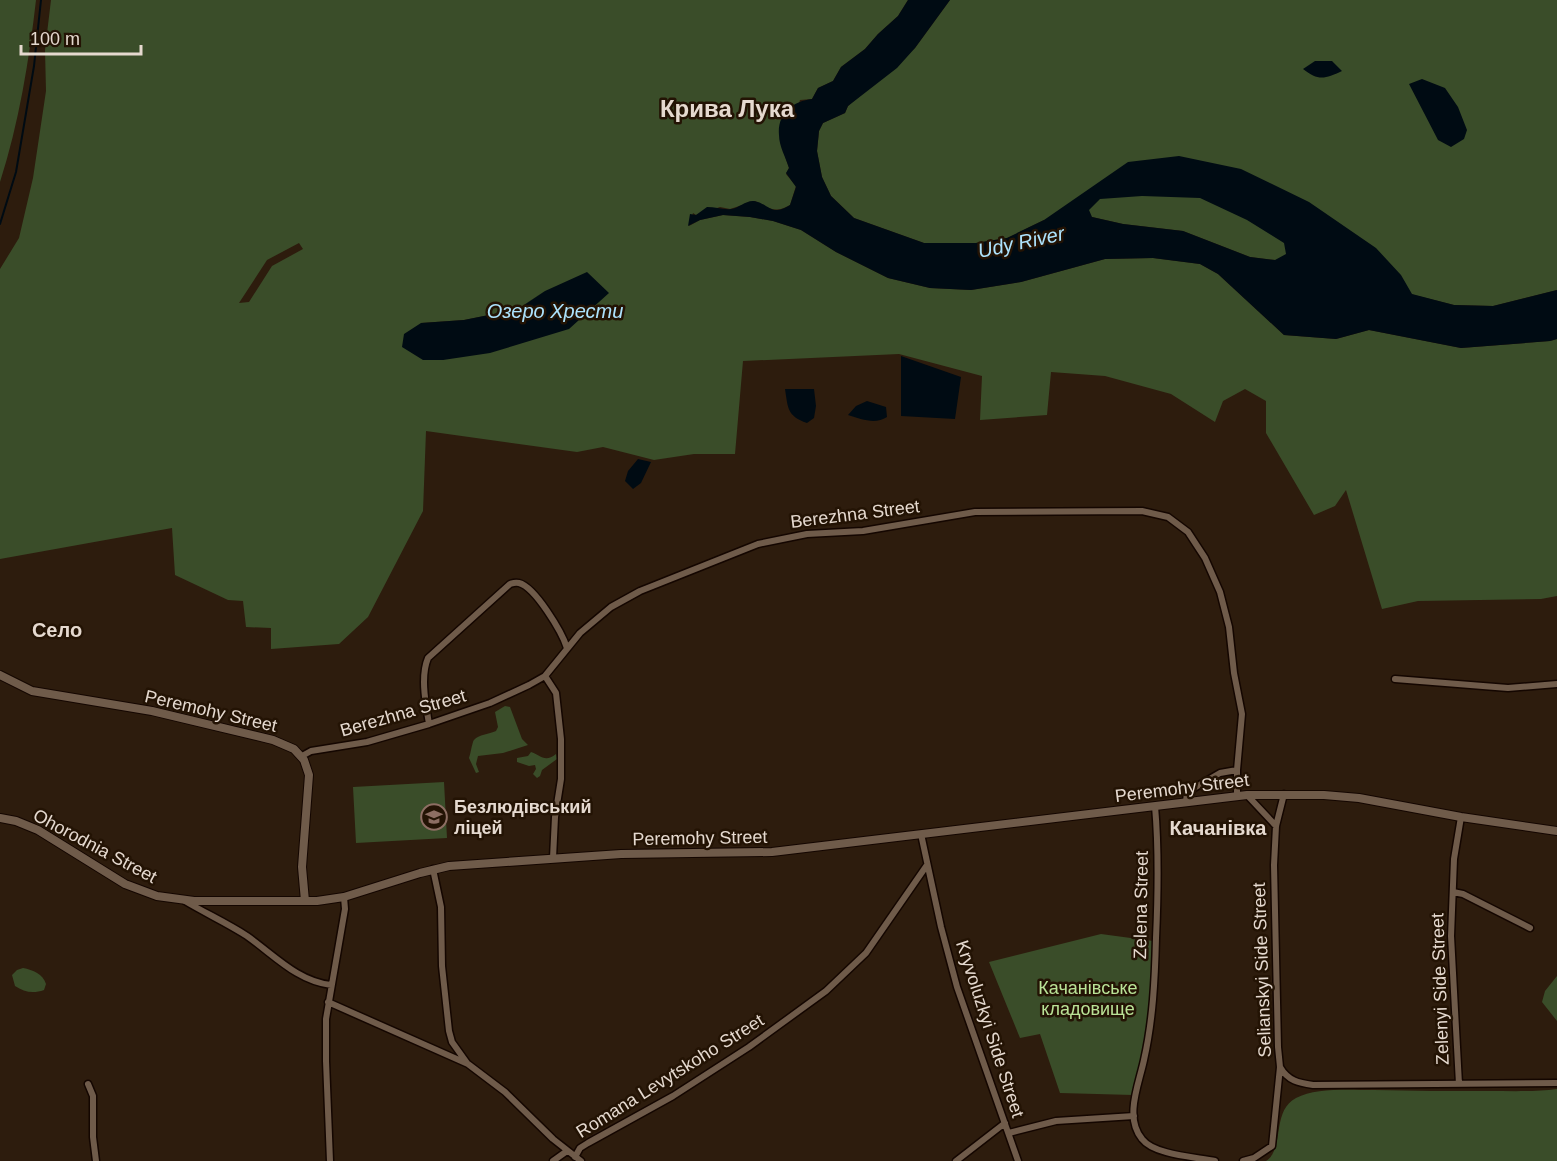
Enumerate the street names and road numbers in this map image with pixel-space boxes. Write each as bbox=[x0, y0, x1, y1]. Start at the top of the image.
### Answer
street label: Berezhna Street bbox=[789, 496, 921, 532]
street label: Berezhna Street bbox=[338, 685, 468, 741]
street label: Peremohy Street bbox=[143, 686, 279, 736]
street label: Peremohy Street bbox=[1114, 770, 1250, 806]
street label: Ohorodnia Street bbox=[30, 805, 160, 887]
street label: Peremohy Street bbox=[632, 827, 768, 849]
street label: Zelena Street bbox=[1130, 851, 1152, 959]
street label: Selianskyi Side Street bbox=[1249, 882, 1275, 1058]
street label: Zelenyi Side Street bbox=[1427, 913, 1453, 1065]
street label: Kryvoluzkyi Side Street bbox=[952, 938, 1028, 1120]
street label: Romana Levytskoho Street bbox=[573, 1010, 767, 1142]

